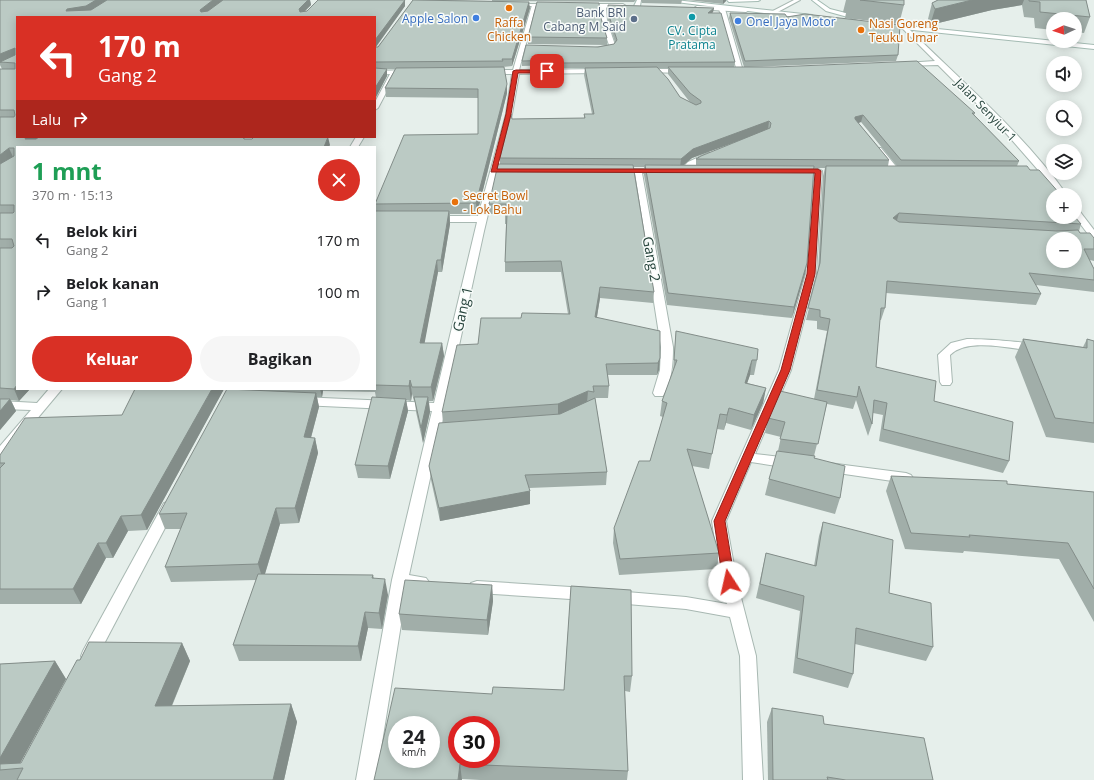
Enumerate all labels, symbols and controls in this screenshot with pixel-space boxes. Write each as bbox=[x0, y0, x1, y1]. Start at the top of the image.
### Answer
marker: Raffa Chicken bbox=[504, 3, 514, 13]
place label: Bank BRI Cabang M Said bbox=[543, 4, 626, 35]
place label: Apple Salon bbox=[402, 10, 468, 27]
marker: CV. Cipta Pratama bbox=[687, 12, 697, 22]
north arrow bbox=[1046, 12, 1082, 48]
map controls bbox=[1046, 12, 1082, 268]
marker: Apple Salon bbox=[471, 13, 481, 23]
place label: Onel Jaya Motor bbox=[746, 13, 836, 30]
place label: Raffa Chicken bbox=[487, 14, 531, 45]
marker: Bank BRI Cabang M Said bbox=[629, 14, 639, 24]
place label: Nasi Goreng Teuku Umar bbox=[869, 15, 939, 46]
marker: Onel Jaya Motor bbox=[733, 16, 743, 26]
place label: CV. Cipta Pratama bbox=[667, 22, 717, 53]
marker: Nasi Goreng Teuku Umar bbox=[856, 25, 866, 35]
text: 170 m bbox=[98, 27, 181, 65]
icon: left bbox=[32, 32, 84, 84]
pin bbox=[530, 54, 564, 88]
button: sound bbox=[1046, 56, 1082, 92]
icon: arrive bbox=[536, 60, 558, 82]
text: Gang 2 bbox=[98, 63, 157, 87]
street label: Jalan Senyiur 1 bbox=[951, 74, 1021, 145]
button: search bbox=[1046, 100, 1082, 136]
icon: right bbox=[69, 108, 91, 130]
text: Lalu bbox=[32, 109, 61, 129]
button: layers bbox=[1046, 144, 1082, 180]
text: 1 mnt bbox=[32, 154, 102, 187]
button: close bbox=[318, 159, 360, 201]
text: 370 m · 15:13 bbox=[32, 186, 113, 204]
place label: Secret Bowl - Lok Bahu bbox=[463, 187, 528, 218]
button: + bbox=[1046, 188, 1082, 224]
marker: Secret Bowl - Lok Bahu bbox=[450, 197, 460, 207]
text: Belok kiri bbox=[66, 221, 137, 241]
icon: left bbox=[32, 229, 54, 251]
text: 170 m bbox=[316, 230, 360, 250]
button: − bbox=[1046, 232, 1082, 268]
street label: Gang 2 bbox=[639, 235, 665, 283]
text: Gang 2 bbox=[66, 241, 109, 259]
text: Belok kanan bbox=[66, 273, 159, 293]
icon: right bbox=[32, 281, 54, 303]
text: 100 m bbox=[316, 282, 360, 302]
street label: Gang 1 bbox=[448, 285, 476, 333]
text: Gang 1 bbox=[66, 293, 109, 311]
button: Keluar bbox=[32, 336, 192, 382]
button: Bagikan bbox=[200, 336, 360, 382]
position arrow bbox=[708, 561, 750, 603]
speed limit sign: 30 bbox=[448, 716, 500, 768]
text: 24 bbox=[403, 723, 425, 750]
text: km/h bbox=[402, 745, 426, 759]

